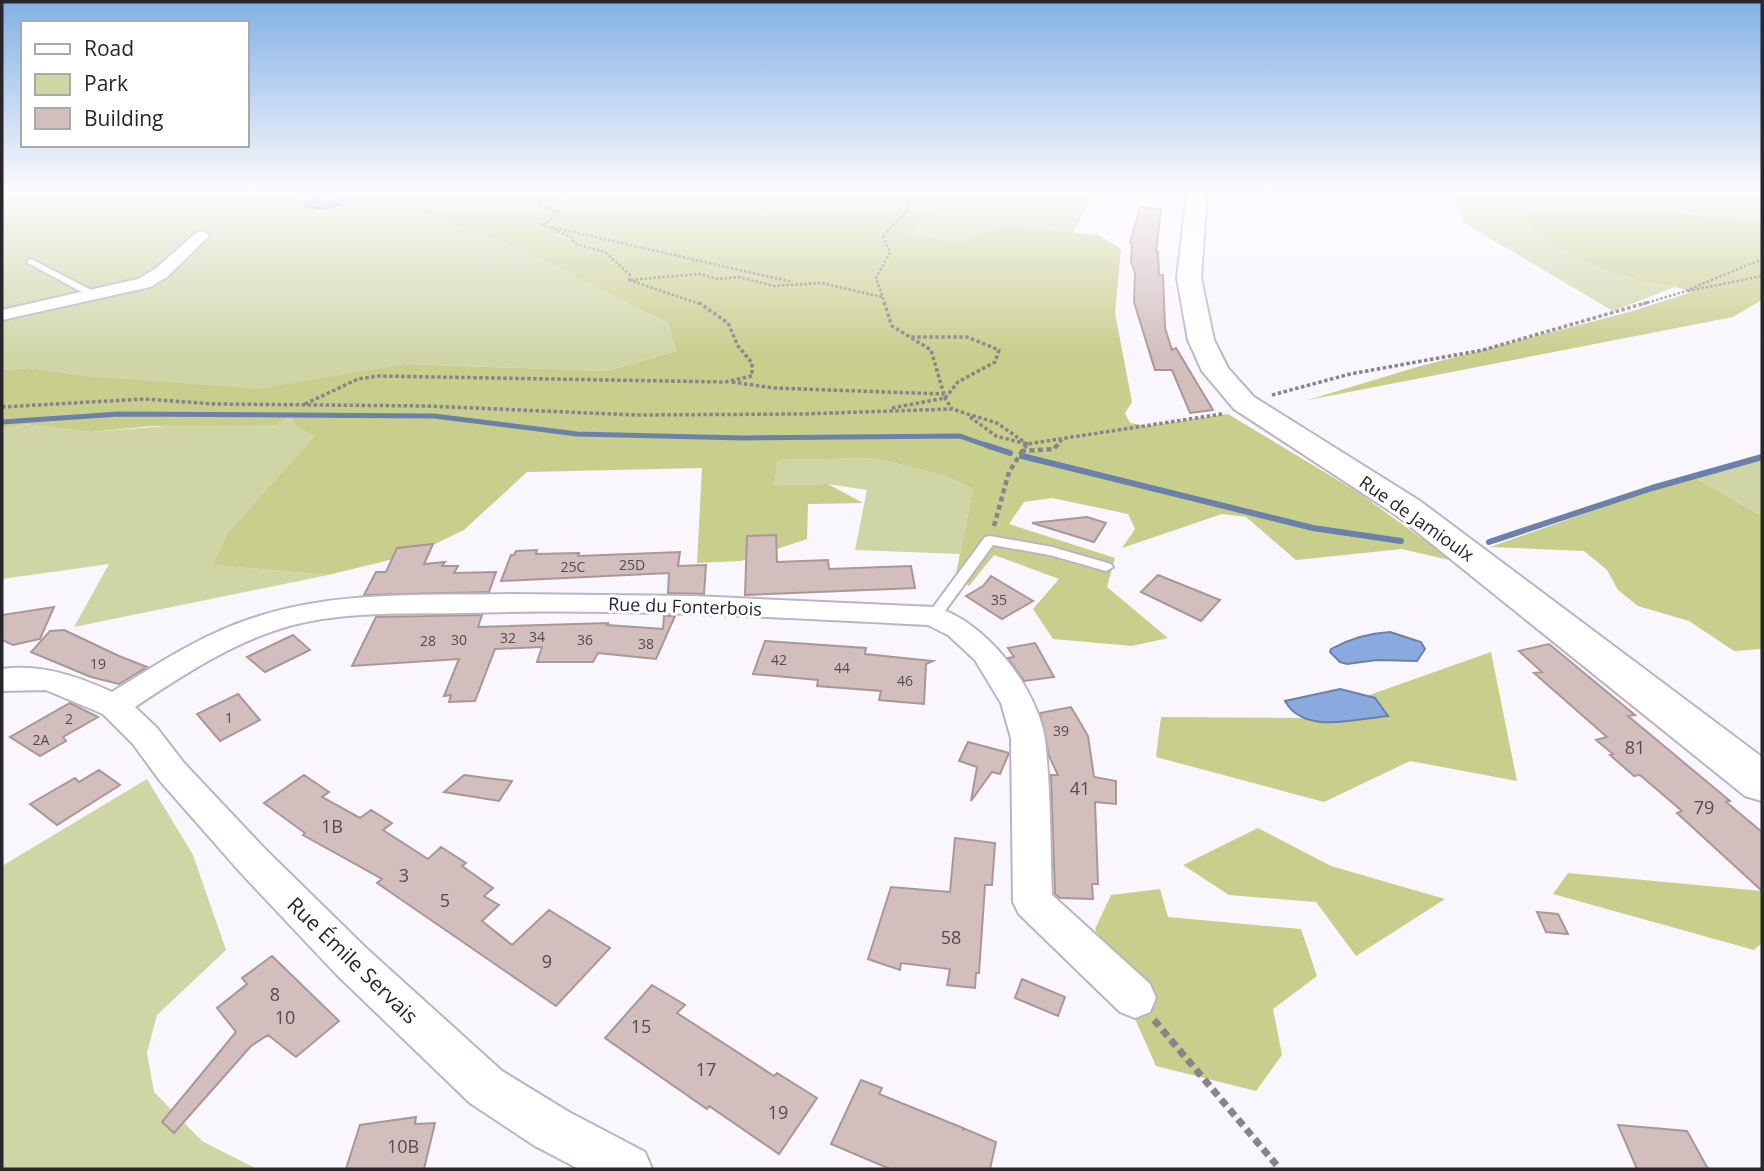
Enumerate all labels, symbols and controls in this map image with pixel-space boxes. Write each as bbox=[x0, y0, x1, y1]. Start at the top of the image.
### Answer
legend bbox=[21, 21, 248, 147]
text: Road bbox=[84, 34, 134, 62]
text: Park bbox=[84, 69, 128, 97]
text: Building bbox=[84, 104, 163, 132]
street label: Rue de Jamioulx bbox=[1355, 470, 1479, 567]
house number: 25D bbox=[619, 555, 645, 574]
house number: 25C bbox=[561, 557, 586, 576]
house number: 35 bbox=[991, 590, 1007, 609]
street label: Rue du Fonterbois bbox=[608, 591, 762, 621]
house number: 34 bbox=[529, 627, 545, 646]
house number: 32 bbox=[500, 628, 516, 647]
house number: 30 bbox=[451, 630, 467, 649]
house number: 36 bbox=[577, 630, 593, 649]
house number: 28 bbox=[420, 631, 436, 650]
house number: 38 bbox=[638, 634, 654, 653]
house number: 42 bbox=[771, 650, 787, 669]
house number: 19 bbox=[90, 654, 106, 673]
house number: 44 bbox=[834, 658, 850, 677]
house number: 46 bbox=[897, 671, 913, 690]
house number: 1 bbox=[225, 708, 233, 727]
house number: 2 bbox=[65, 709, 73, 728]
house number: 39 bbox=[1053, 721, 1069, 740]
house number: 2A bbox=[33, 730, 50, 749]
house number: 81 bbox=[1625, 735, 1645, 759]
house number: 41 bbox=[1070, 776, 1090, 800]
house number: 79 bbox=[1694, 795, 1714, 819]
house number: 1B bbox=[321, 814, 343, 838]
house number: 3 bbox=[399, 863, 409, 887]
house number: 5 bbox=[440, 888, 450, 912]
street label: Rue Émile Servais bbox=[282, 890, 424, 1030]
house number: 58 bbox=[941, 925, 961, 949]
house number: 9 bbox=[542, 949, 552, 973]
house number: 8 bbox=[270, 982, 280, 1006]
house number: 10 bbox=[275, 1005, 295, 1029]
house number: 15 bbox=[631, 1014, 651, 1038]
house number: 17 bbox=[696, 1057, 716, 1081]
house number: 19 bbox=[768, 1100, 788, 1124]
house number: 10B bbox=[387, 1134, 419, 1158]

